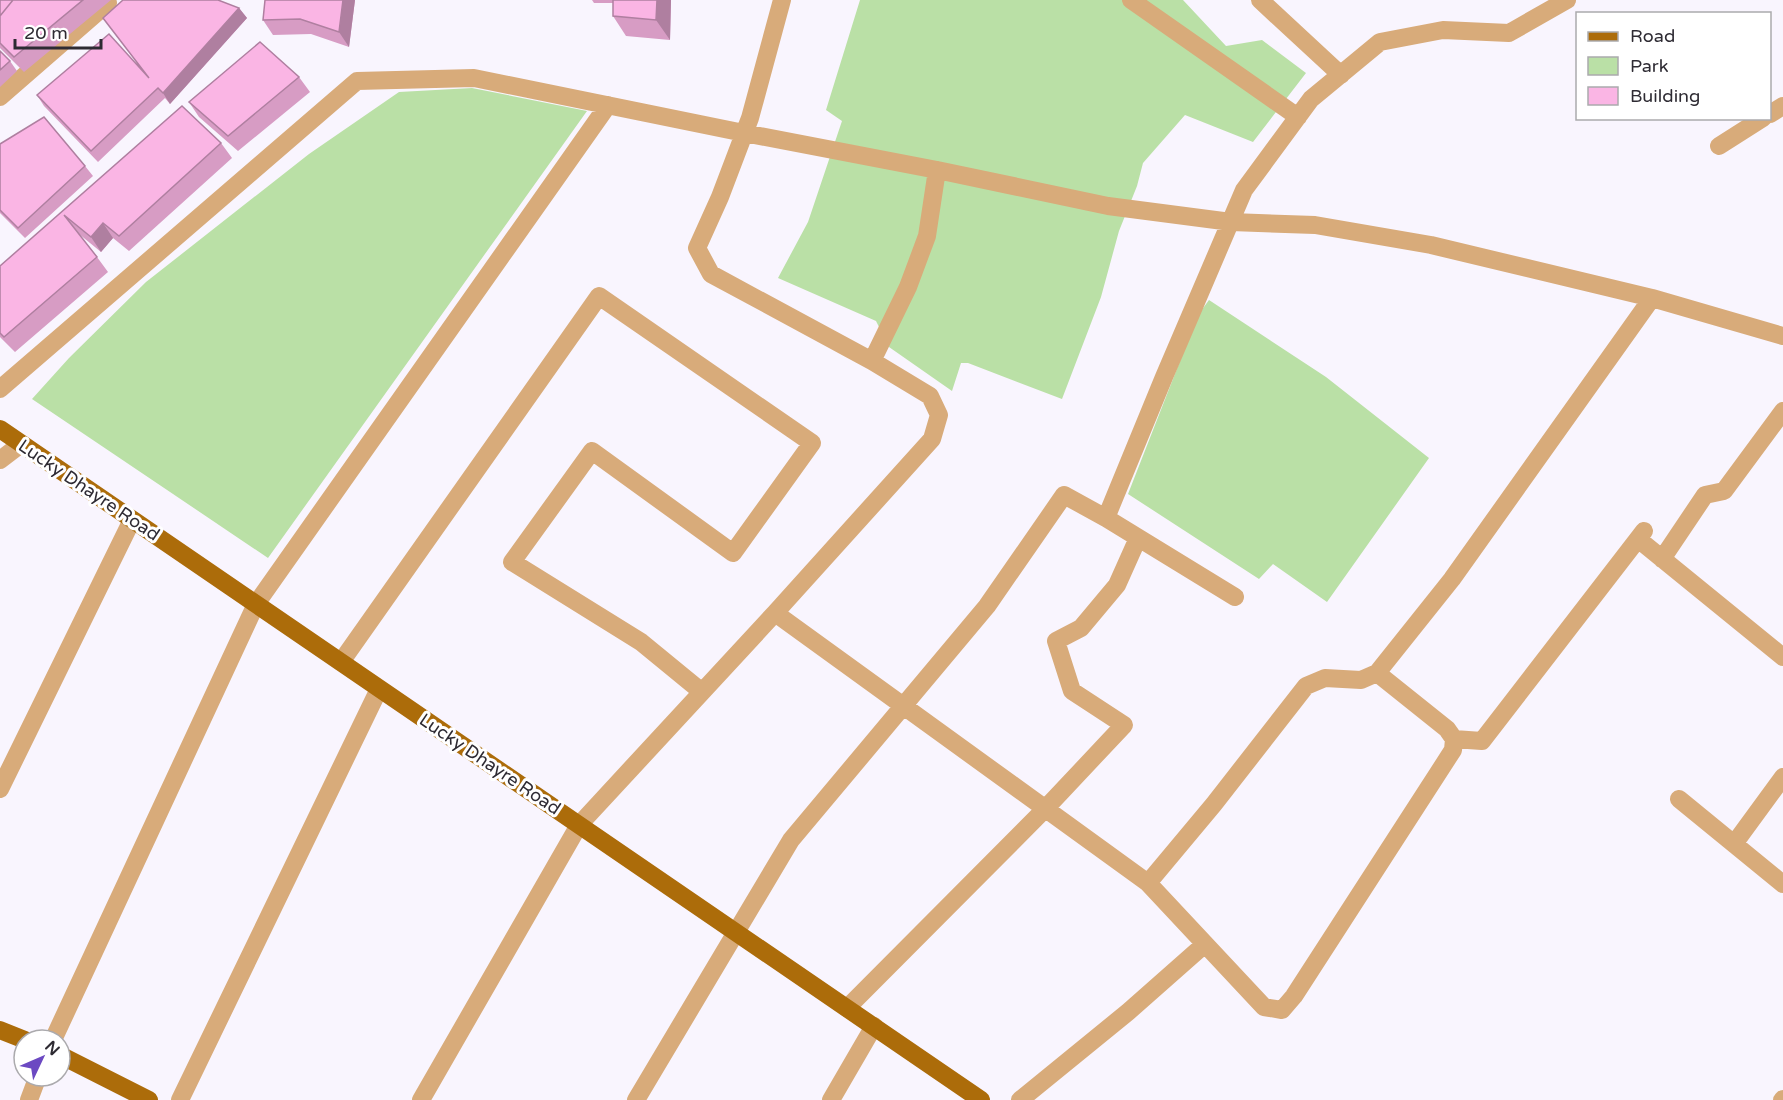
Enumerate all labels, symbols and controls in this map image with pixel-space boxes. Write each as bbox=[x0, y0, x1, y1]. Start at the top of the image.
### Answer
scale bar bbox=[15, 12, 100, 50]
legend bbox=[1576, 12, 1771, 120]
text: 20 m bbox=[24, 22, 68, 44]
text: Road bbox=[1630, 25, 1675, 47]
text: Park bbox=[1630, 55, 1669, 77]
text: Building bbox=[1630, 85, 1700, 107]
street label: Lucky Dhayre Road bbox=[14, 435, 164, 545]
street label: Lucky Dhayre Road bbox=[415, 709, 565, 819]
north arrow bbox=[12, 1028, 72, 1088]
text: N bbox=[40, 1037, 64, 1060]

